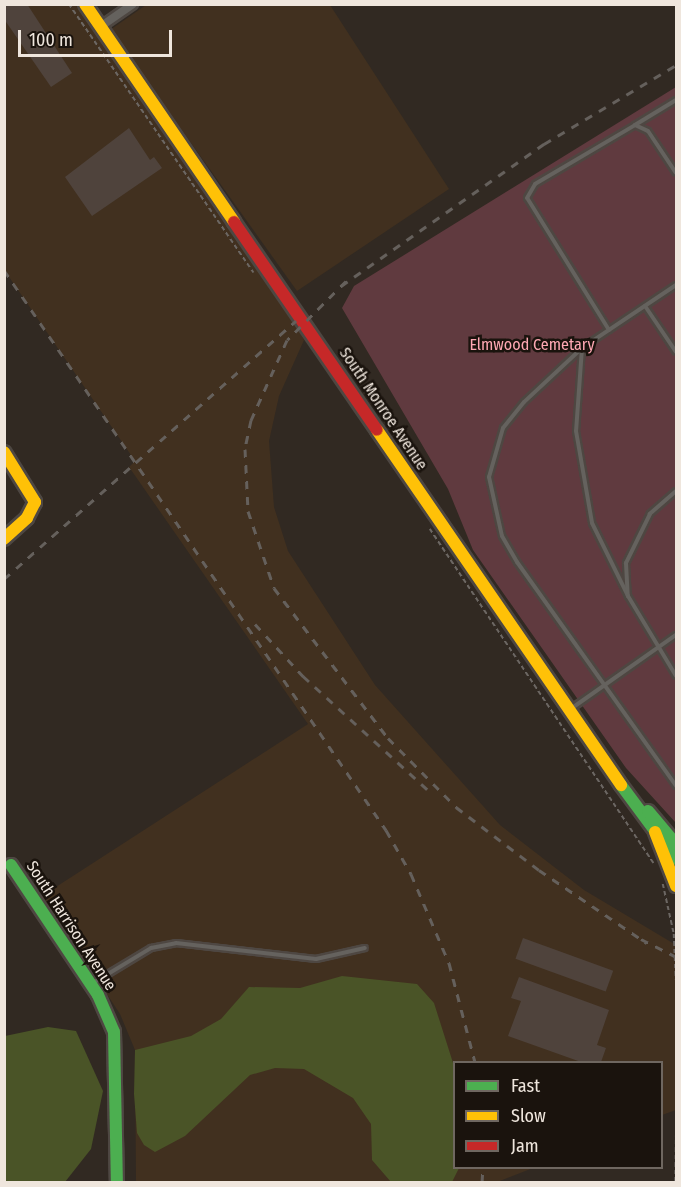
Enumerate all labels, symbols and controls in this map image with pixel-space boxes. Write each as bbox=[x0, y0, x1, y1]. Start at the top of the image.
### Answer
scale bar bbox=[21, 18, 176, 56]
text: 100 m bbox=[29, 29, 73, 51]
park label: Elmwood Cemetary bbox=[469, 335, 595, 355]
street label: South Monroe Avenue bbox=[335, 344, 431, 474]
street label: South Harrison Avenue bbox=[22, 858, 120, 994]
legend bbox=[453, 1061, 663, 1169]
text: Fast bbox=[511, 1075, 540, 1097]
text: Slow bbox=[511, 1105, 546, 1127]
text: Jam bbox=[511, 1135, 539, 1157]

